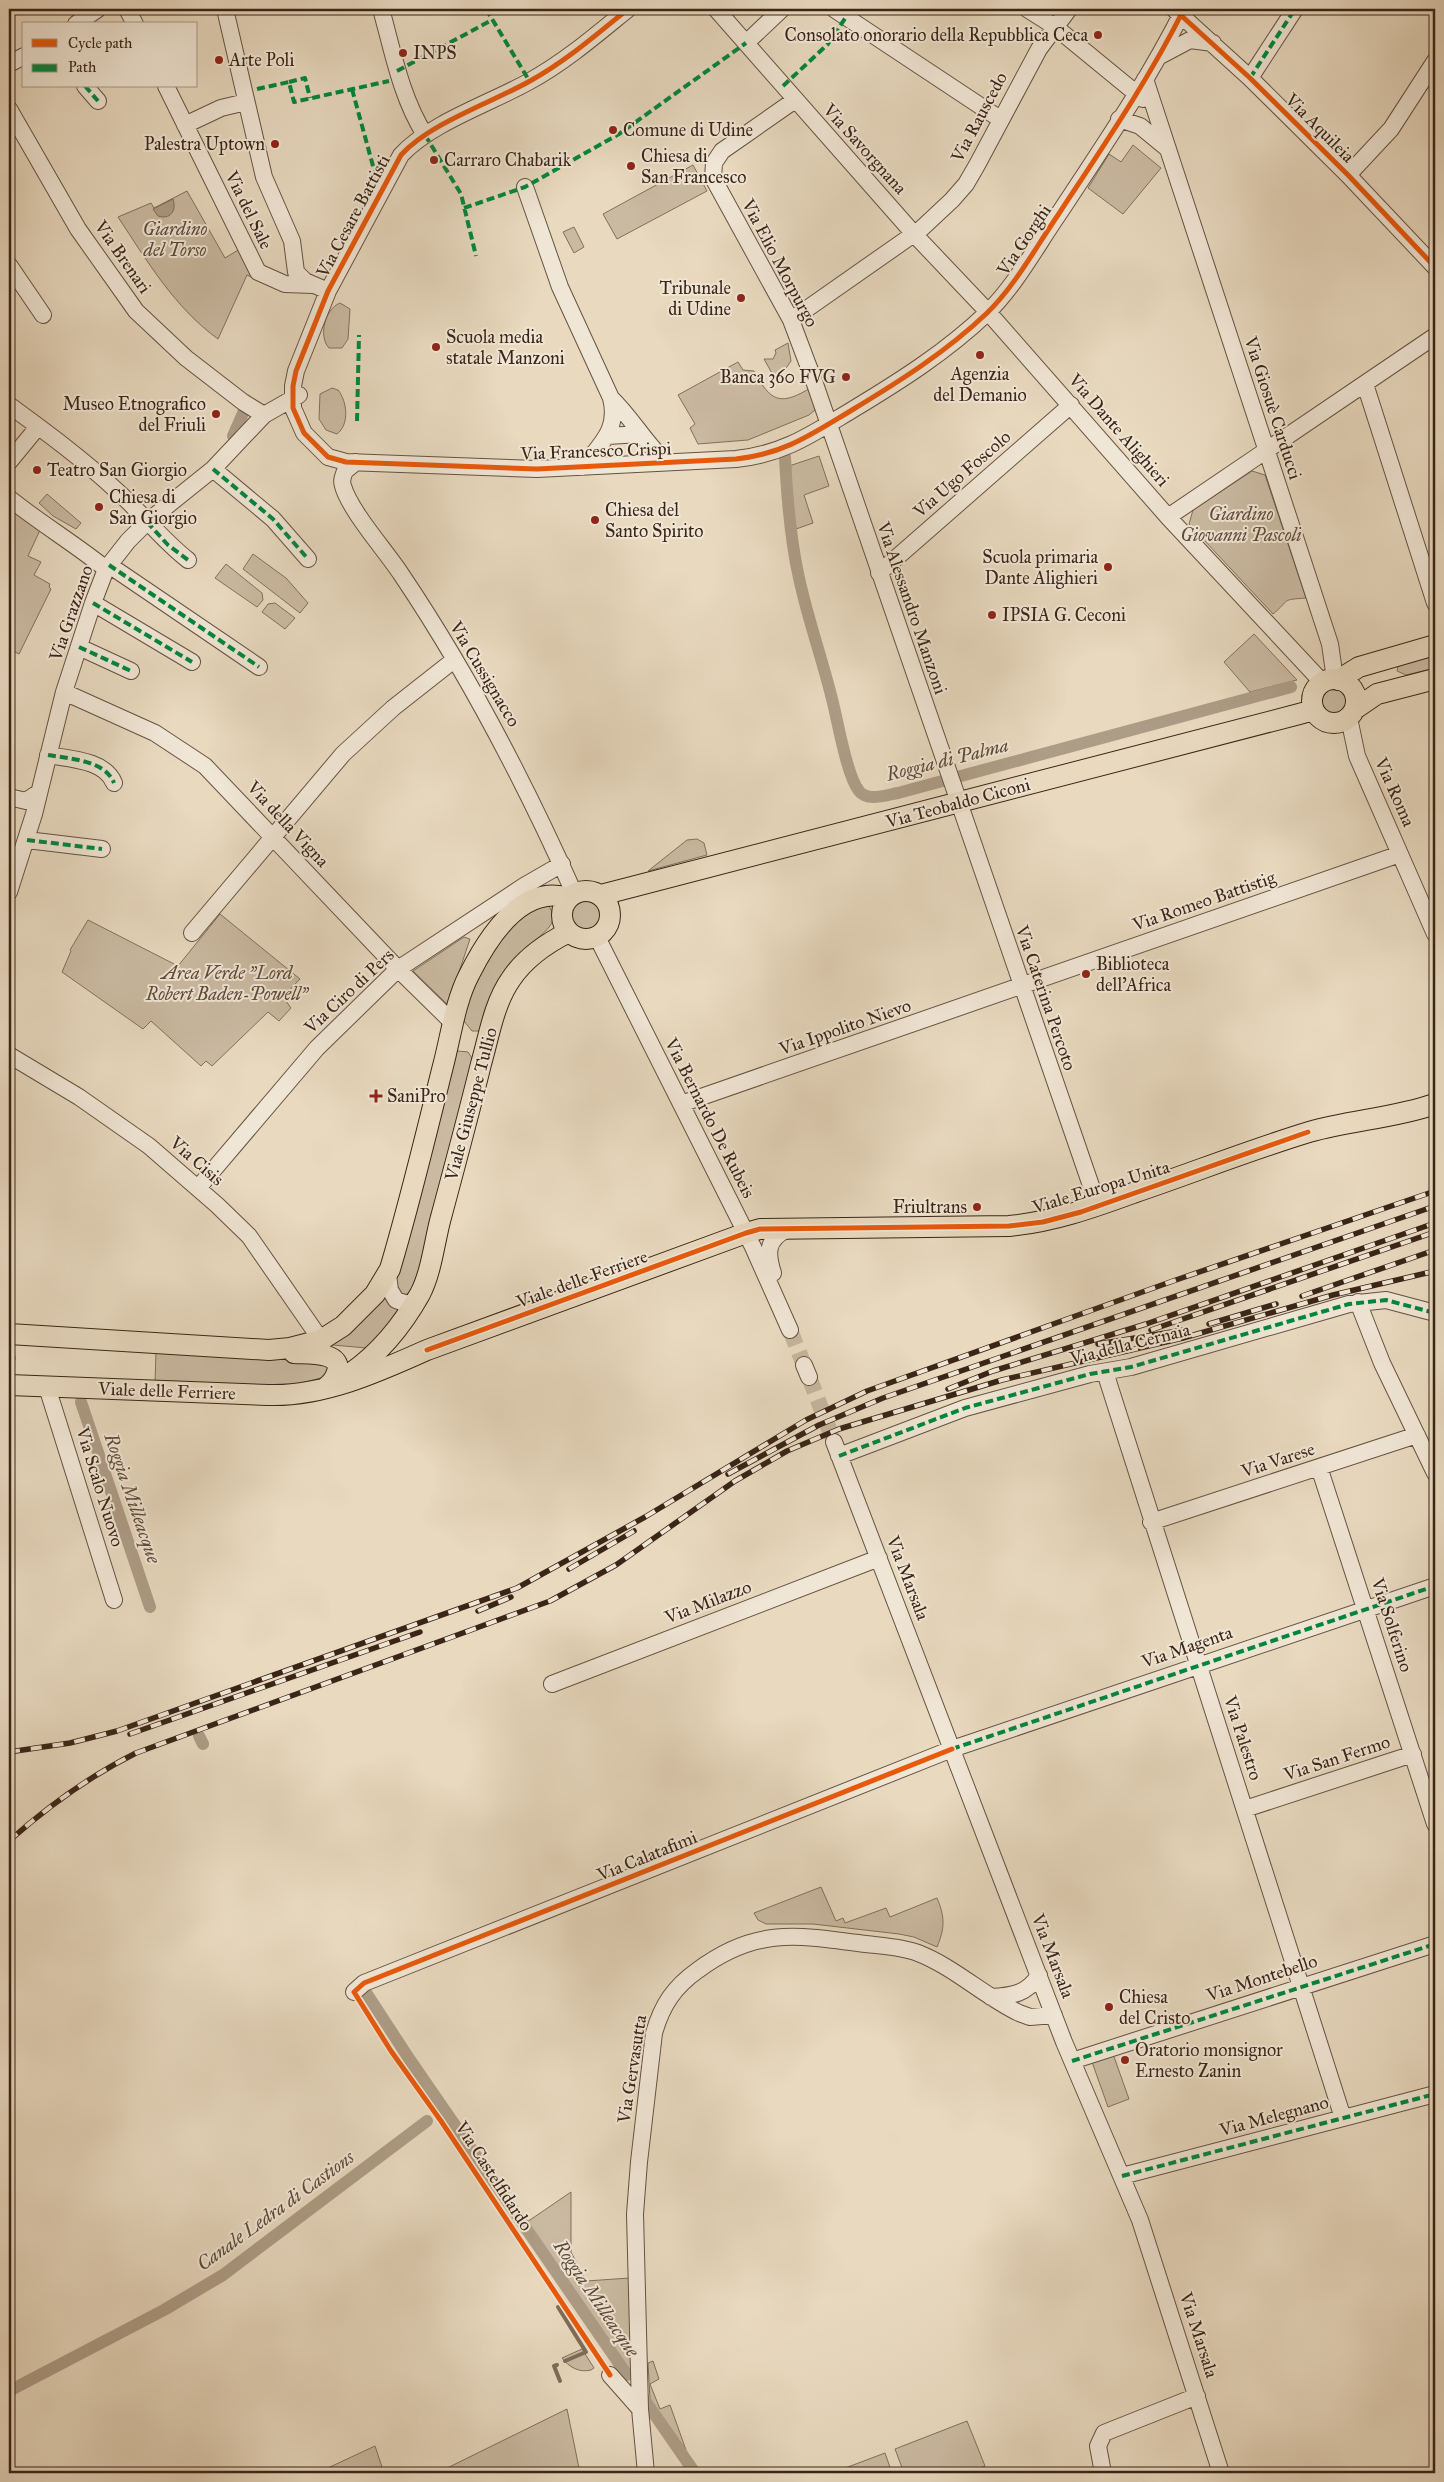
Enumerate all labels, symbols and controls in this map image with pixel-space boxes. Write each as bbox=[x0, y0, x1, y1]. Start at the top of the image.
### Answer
legend bbox=[22, 22, 198, 88]
place label: Consolato onorario della Repubblica Ceca bbox=[784, 24, 1088, 46]
marker: Consolato onorario della Repubblica Ceca bbox=[1092, 29, 1104, 41]
text: Cycle path bbox=[68, 34, 133, 52]
place label: INPS bbox=[413, 42, 457, 64]
marker: INPS bbox=[397, 47, 409, 59]
place label: Arte Poli bbox=[228, 49, 294, 71]
marker: Arte Poli bbox=[213, 54, 225, 66]
text: Path bbox=[68, 58, 97, 76]
street label: Via Rauscedo bbox=[946, 68, 1012, 167]
street label: Via Aquileia bbox=[1279, 88, 1359, 168]
street label: Via Savorgnana bbox=[817, 98, 912, 200]
place label: Comune di Udine bbox=[623, 119, 753, 141]
marker: Comune di Udine bbox=[607, 124, 619, 136]
place label: Palestra Uptown bbox=[144, 133, 265, 155]
marker: Palestra Uptown bbox=[269, 138, 281, 150]
place label: Chiesa di San Francesco bbox=[641, 145, 746, 188]
place label: Carraro Chabarik bbox=[444, 149, 572, 171]
street label: Via Cesare Battisti bbox=[311, 151, 395, 282]
marker: Carraro Chabarik bbox=[428, 154, 440, 166]
marker: Chiesa di San Francesco bbox=[625, 160, 637, 172]
street label: Via del Sale bbox=[220, 166, 277, 253]
street label: Via Elio Morpurgo bbox=[736, 194, 823, 331]
street label: Via Gorghi bbox=[992, 200, 1057, 281]
street label: Via Brenari bbox=[89, 215, 156, 298]
park label: Giardino del Torso bbox=[143, 218, 207, 261]
place label: Tribunale di Udine bbox=[660, 277, 731, 320]
marker: Tribunale di Udine bbox=[735, 292, 747, 304]
place label: Scuola media statale Manzoni bbox=[446, 326, 565, 369]
street label: Via Giosuè Carducci bbox=[1239, 333, 1306, 482]
marker: Scuola media statale Manzoni bbox=[430, 341, 442, 353]
marker: Agenzia del Demanio bbox=[974, 349, 986, 361]
place label: Agenzia del Demanio bbox=[933, 363, 1027, 406]
place label: Banca 360 FVG bbox=[720, 366, 836, 388]
street label: Via Dante Alighieri bbox=[1063, 368, 1174, 492]
marker: Banca 360 FVG bbox=[840, 371, 852, 383]
place label: Museo Etnografico del Friuli bbox=[63, 393, 206, 436]
marker: Museo Etnografico del Friuli bbox=[210, 408, 222, 420]
street label: Via Ugo Foscolo bbox=[908, 426, 1016, 524]
street label: Via Francesco Crispi bbox=[519, 437, 672, 465]
place label: Teatro San Giorgio bbox=[47, 459, 187, 482]
marker: Teatro San Giorgio bbox=[31, 464, 43, 476]
place label: Chiesa di San Giorgio bbox=[109, 486, 197, 530]
place label: Chiesa del Santo Spirito bbox=[605, 499, 704, 542]
marker: Chiesa di San Giorgio bbox=[93, 501, 105, 513]
park label: Giardino Giovanni Pascoli bbox=[1180, 503, 1302, 546]
marker: Chiesa del Santo Spirito bbox=[589, 514, 601, 526]
street label: Via Alessandro Manzoni bbox=[872, 518, 952, 697]
place label: Scuola primaria Dante Alighieri bbox=[982, 546, 1098, 590]
marker: Scuola primaria Dante Alighieri bbox=[1102, 561, 1114, 573]
street label: Via Grazzano bbox=[44, 562, 98, 665]
place label: IPSIA G. Ceconi bbox=[1002, 604, 1126, 626]
marker: IPSIA G. Ceconi bbox=[986, 609, 998, 621]
street label: Via Cussignacco bbox=[444, 616, 525, 731]
water label: Roggia di Palma bbox=[883, 733, 1011, 786]
street label: Via Roma bbox=[1370, 753, 1420, 830]
street label: Via Teobaldo Ciconi bbox=[882, 773, 1033, 833]
street label: Via della Vigna bbox=[241, 776, 334, 873]
street label: Via Romeo Battistig bbox=[1129, 866, 1279, 937]
street label: Via Caterina Percoto bbox=[1011, 922, 1081, 1073]
street label: Via Ciro di Pers bbox=[299, 944, 398, 1039]
place label: Biblioteca dell'Africa bbox=[1096, 953, 1171, 996]
park label: Area Verde "Lord Robert Baden-Powell" bbox=[145, 962, 310, 1005]
marker: Biblioteca dell'Africa bbox=[1080, 968, 1092, 980]
street label: Via Ippolito Nievo bbox=[775, 994, 914, 1060]
street label: Viale Giuseppe Tullio bbox=[440, 1025, 502, 1184]
street label: Via Bernardo De Rubeis bbox=[660, 1033, 760, 1202]
place label: SaniPro bbox=[387, 1085, 446, 1107]
marker: SaniPro bbox=[369, 1089, 383, 1103]
street label: Via Cisis bbox=[165, 1131, 228, 1190]
street label: Viale Europa Unita bbox=[1029, 1156, 1173, 1219]
place label: Friultrans bbox=[893, 1196, 967, 1218]
marker: Friultrans bbox=[971, 1201, 983, 1213]
street label: Viale delle Ferriere bbox=[513, 1245, 650, 1313]
street label: Via della Cernaia bbox=[1067, 1318, 1193, 1370]
street label: Viale delle Ferriere bbox=[97, 1378, 236, 1404]
street label: Via Scalo Nuovo bbox=[71, 1424, 129, 1549]
water label: Roggia Milleacque bbox=[99, 1429, 166, 1567]
street label: Via Varese bbox=[1238, 1438, 1317, 1482]
street label: Via Marsala bbox=[882, 1532, 934, 1624]
street label: Via Solferino bbox=[1366, 1574, 1418, 1675]
street label: Via Milazzo bbox=[661, 1575, 754, 1629]
street label: Via Magenta bbox=[1138, 1621, 1236, 1674]
street label: Via Palestro bbox=[1219, 1692, 1267, 1783]
street label: Via San Fermo bbox=[1280, 1730, 1393, 1786]
street label: Via Calatafimi bbox=[593, 1826, 700, 1886]
street label: Via Marsala bbox=[1027, 1910, 1079, 2002]
street label: Via Montebello bbox=[1203, 1950, 1320, 2007]
place label: Chiesa del Cristo bbox=[1119, 1986, 1190, 2029]
marker: Chiesa del Cristo bbox=[1103, 2001, 1115, 2013]
street label: Via Gervasutta bbox=[612, 2013, 651, 2126]
place label: Oratorio monsignor Ernesto Zanin bbox=[1135, 2039, 1283, 2082]
marker: Oratorio monsignor Ernesto Zanin bbox=[1119, 2054, 1131, 2066]
street label: Via Melegnano bbox=[1216, 2091, 1331, 2142]
street label: Via Castelfidardo bbox=[450, 2116, 538, 2235]
water label: Canale Ledra di Castions bbox=[192, 2145, 359, 2275]
water label: Roggia Milleacque bbox=[548, 2235, 645, 2362]
street label: Via Marsala bbox=[1175, 2289, 1223, 2381]

